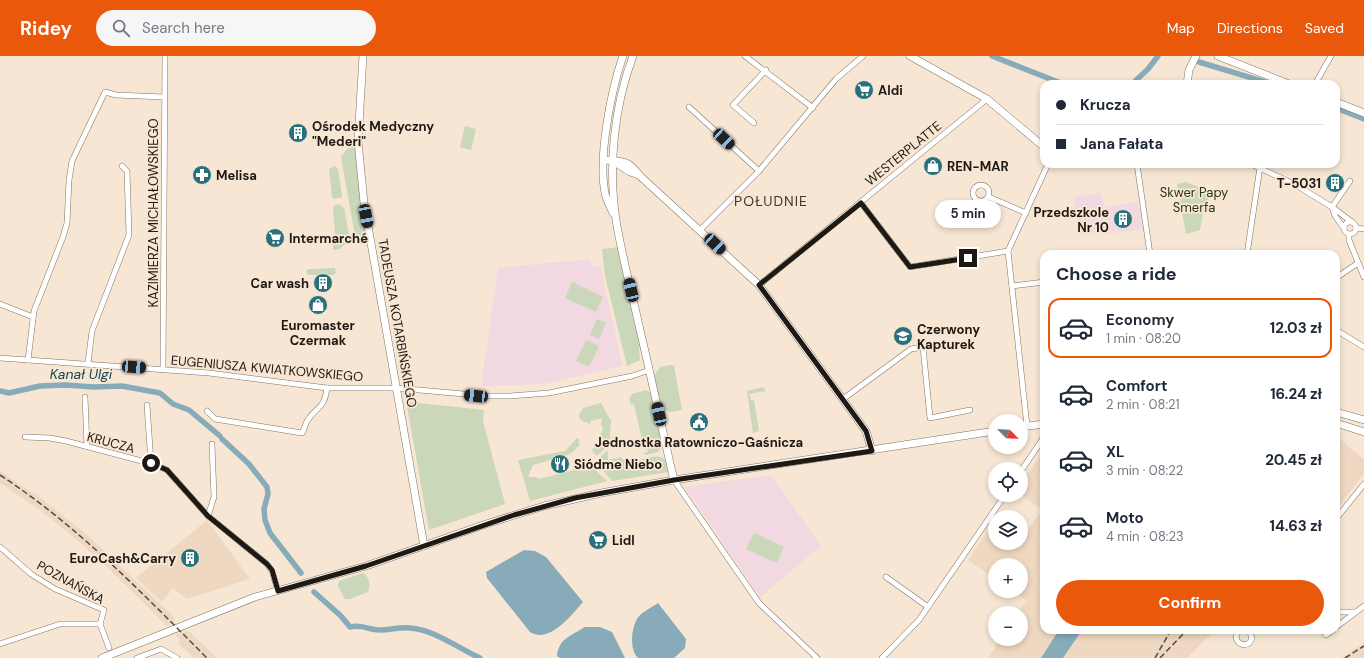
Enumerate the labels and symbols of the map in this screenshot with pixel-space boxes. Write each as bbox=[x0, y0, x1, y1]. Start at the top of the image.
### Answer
supermarket icon: Aldi bbox=[853, 79, 875, 101]
place label: Aldi bbox=[878, 82, 903, 99]
street label: WESTERPLATTE bbox=[862, 117, 945, 189]
street label: KAZIMIERZA MICHAŁOWSKIEGO bbox=[145, 118, 162, 308]
place label: Ośrodek Medyczny "Mederi" bbox=[312, 118, 434, 150]
building icon: Ośrodek Medyczny "Mederi" bbox=[287, 122, 309, 144]
car bbox=[711, 126, 737, 152]
shop icon: REN-MAR bbox=[922, 155, 944, 177]
place label: REN-MAR bbox=[947, 158, 1009, 175]
pharmacy icon: Melisa bbox=[191, 164, 213, 186]
place label: Melisa bbox=[216, 167, 257, 184]
building icon: T-5031 bbox=[1324, 172, 1346, 194]
place label: T-5031 bbox=[1277, 175, 1321, 192]
park label: Skwer Papy Smerfa bbox=[1160, 184, 1228, 216]
district label: POŁUDNIE bbox=[734, 192, 808, 210]
callout: 5 min bbox=[935, 200, 1001, 228]
car bbox=[358, 203, 374, 229]
place label: Przedszkole Nr 10 bbox=[1034, 204, 1109, 236]
building icon: Przedszkole Nr 10 bbox=[1112, 208, 1134, 230]
supermarket icon: Intermarché bbox=[264, 227, 286, 249]
place label: Intermarché bbox=[289, 230, 368, 247]
car bbox=[702, 231, 728, 257]
street label: TADEUSZA KOTARBIŃSKIEGO bbox=[374, 237, 422, 409]
route end bbox=[959, 249, 977, 267]
building icon: Car wash bbox=[312, 272, 334, 294]
place label: Car wash bbox=[251, 275, 309, 292]
car bbox=[622, 277, 640, 303]
shop icon: Euromaster Czermak bbox=[307, 294, 329, 316]
place label: Euromaster Czermak bbox=[281, 317, 356, 349]
place label: Czerwony Kapturek bbox=[917, 321, 980, 353]
school or university icon: Czerwony Kapturek bbox=[892, 325, 914, 347]
street label: EUGENIUSZA KWIATKOWSKIEGO bbox=[170, 352, 364, 385]
car bbox=[122, 360, 146, 374]
water label: Kanał Ulgi bbox=[50, 365, 113, 383]
car bbox=[463, 389, 489, 403]
car bbox=[651, 401, 667, 427]
public building icon: Jednostka Ratowniczo-Gaśnicza bbox=[688, 411, 710, 433]
north arrow bbox=[988, 414, 1028, 454]
street label: KRUCZA bbox=[85, 428, 137, 457]
place label: Jednostka Ratowniczo-Gaśnicza bbox=[595, 434, 803, 451]
restaurant icon: Siódme Niebo bbox=[549, 453, 571, 475]
route start bbox=[142, 454, 160, 472]
place label: Siódme Niebo bbox=[574, 456, 662, 473]
supermarket icon: Lidl bbox=[587, 529, 609, 551]
place label: Lidl bbox=[612, 532, 635, 549]
building icon: EuroCash&Carry bbox=[179, 547, 201, 569]
place label: EuroCash&Carry bbox=[69, 550, 176, 567]
street label: POZNAŃSKA bbox=[34, 556, 108, 608]

